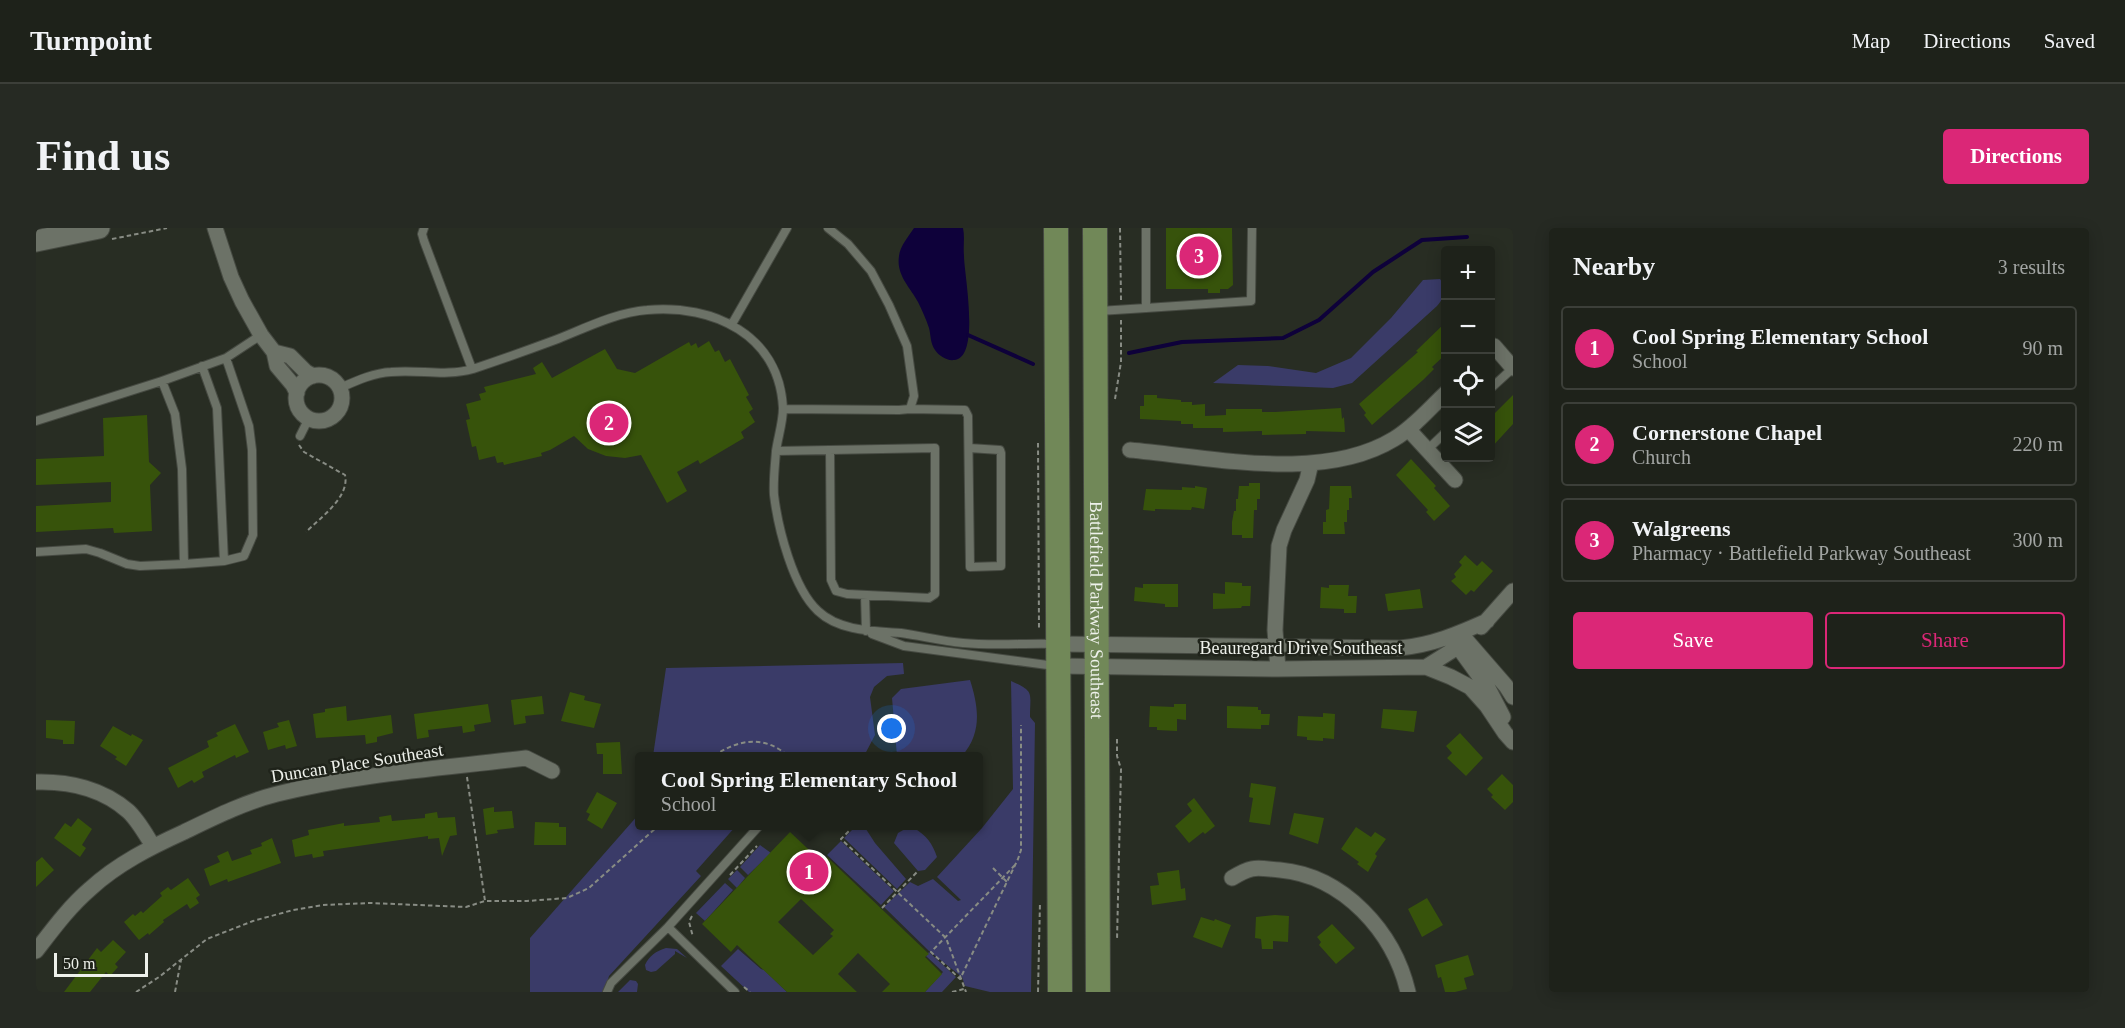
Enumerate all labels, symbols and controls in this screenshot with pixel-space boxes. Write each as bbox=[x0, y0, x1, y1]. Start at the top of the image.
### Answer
text: Turnpoint bbox=[30, 25, 152, 56]
text: Map bbox=[1852, 29, 1890, 53]
text: Directions bbox=[1923, 29, 2011, 53]
text: Saved bbox=[2044, 29, 2095, 53]
button: Directions bbox=[1943, 129, 2089, 184]
text: Find us bbox=[36, 133, 170, 179]
pin: 3 bbox=[1180, 234, 1218, 279]
map controls bbox=[1441, 246, 1495, 462]
button: + bbox=[1441, 246, 1495, 300]
text: Nearby bbox=[1573, 252, 1655, 281]
text: 3 results bbox=[1998, 256, 2065, 278]
button: − bbox=[1441, 300, 1495, 354]
text: Cool Spring Elementary School bbox=[1632, 324, 1928, 349]
text: 1 bbox=[1590, 337, 1600, 359]
text: 90 m bbox=[2022, 337, 2063, 359]
text: School bbox=[1632, 350, 1688, 372]
button: locate bbox=[1441, 354, 1495, 408]
pin: 2 bbox=[590, 400, 628, 446]
button: layers bbox=[1441, 408, 1495, 462]
text: Cornerstone Chapel bbox=[1632, 420, 1822, 445]
text: 2 bbox=[1590, 433, 1600, 455]
text: 220 m bbox=[2012, 433, 2063, 455]
text: Church bbox=[1632, 446, 1691, 468]
street label: Battlefield Parkway Southeast bbox=[1086, 501, 1107, 719]
text: Walgreens bbox=[1632, 516, 1731, 541]
text: 3 bbox=[1590, 529, 1600, 551]
text: 300 m bbox=[2012, 529, 2063, 551]
text: Pharmacy · Battlefield Parkway Southeast bbox=[1632, 542, 1971, 564]
button: Save bbox=[1573, 612, 1813, 669]
button: Share bbox=[1825, 612, 2065, 669]
street label: Beauregard Drive Southeast bbox=[1200, 638, 1402, 658]
your location bbox=[877, 714, 906, 743]
street label: Duncan Place Southeast bbox=[270, 740, 444, 786]
popup bbox=[635, 752, 983, 830]
text: Cool Spring Elementary School bbox=[661, 767, 957, 792]
text: School bbox=[661, 793, 716, 815]
pin: 1 bbox=[790, 850, 828, 894]
scale bar bbox=[54, 950, 148, 978]
text: 50 m bbox=[63, 955, 95, 972]

